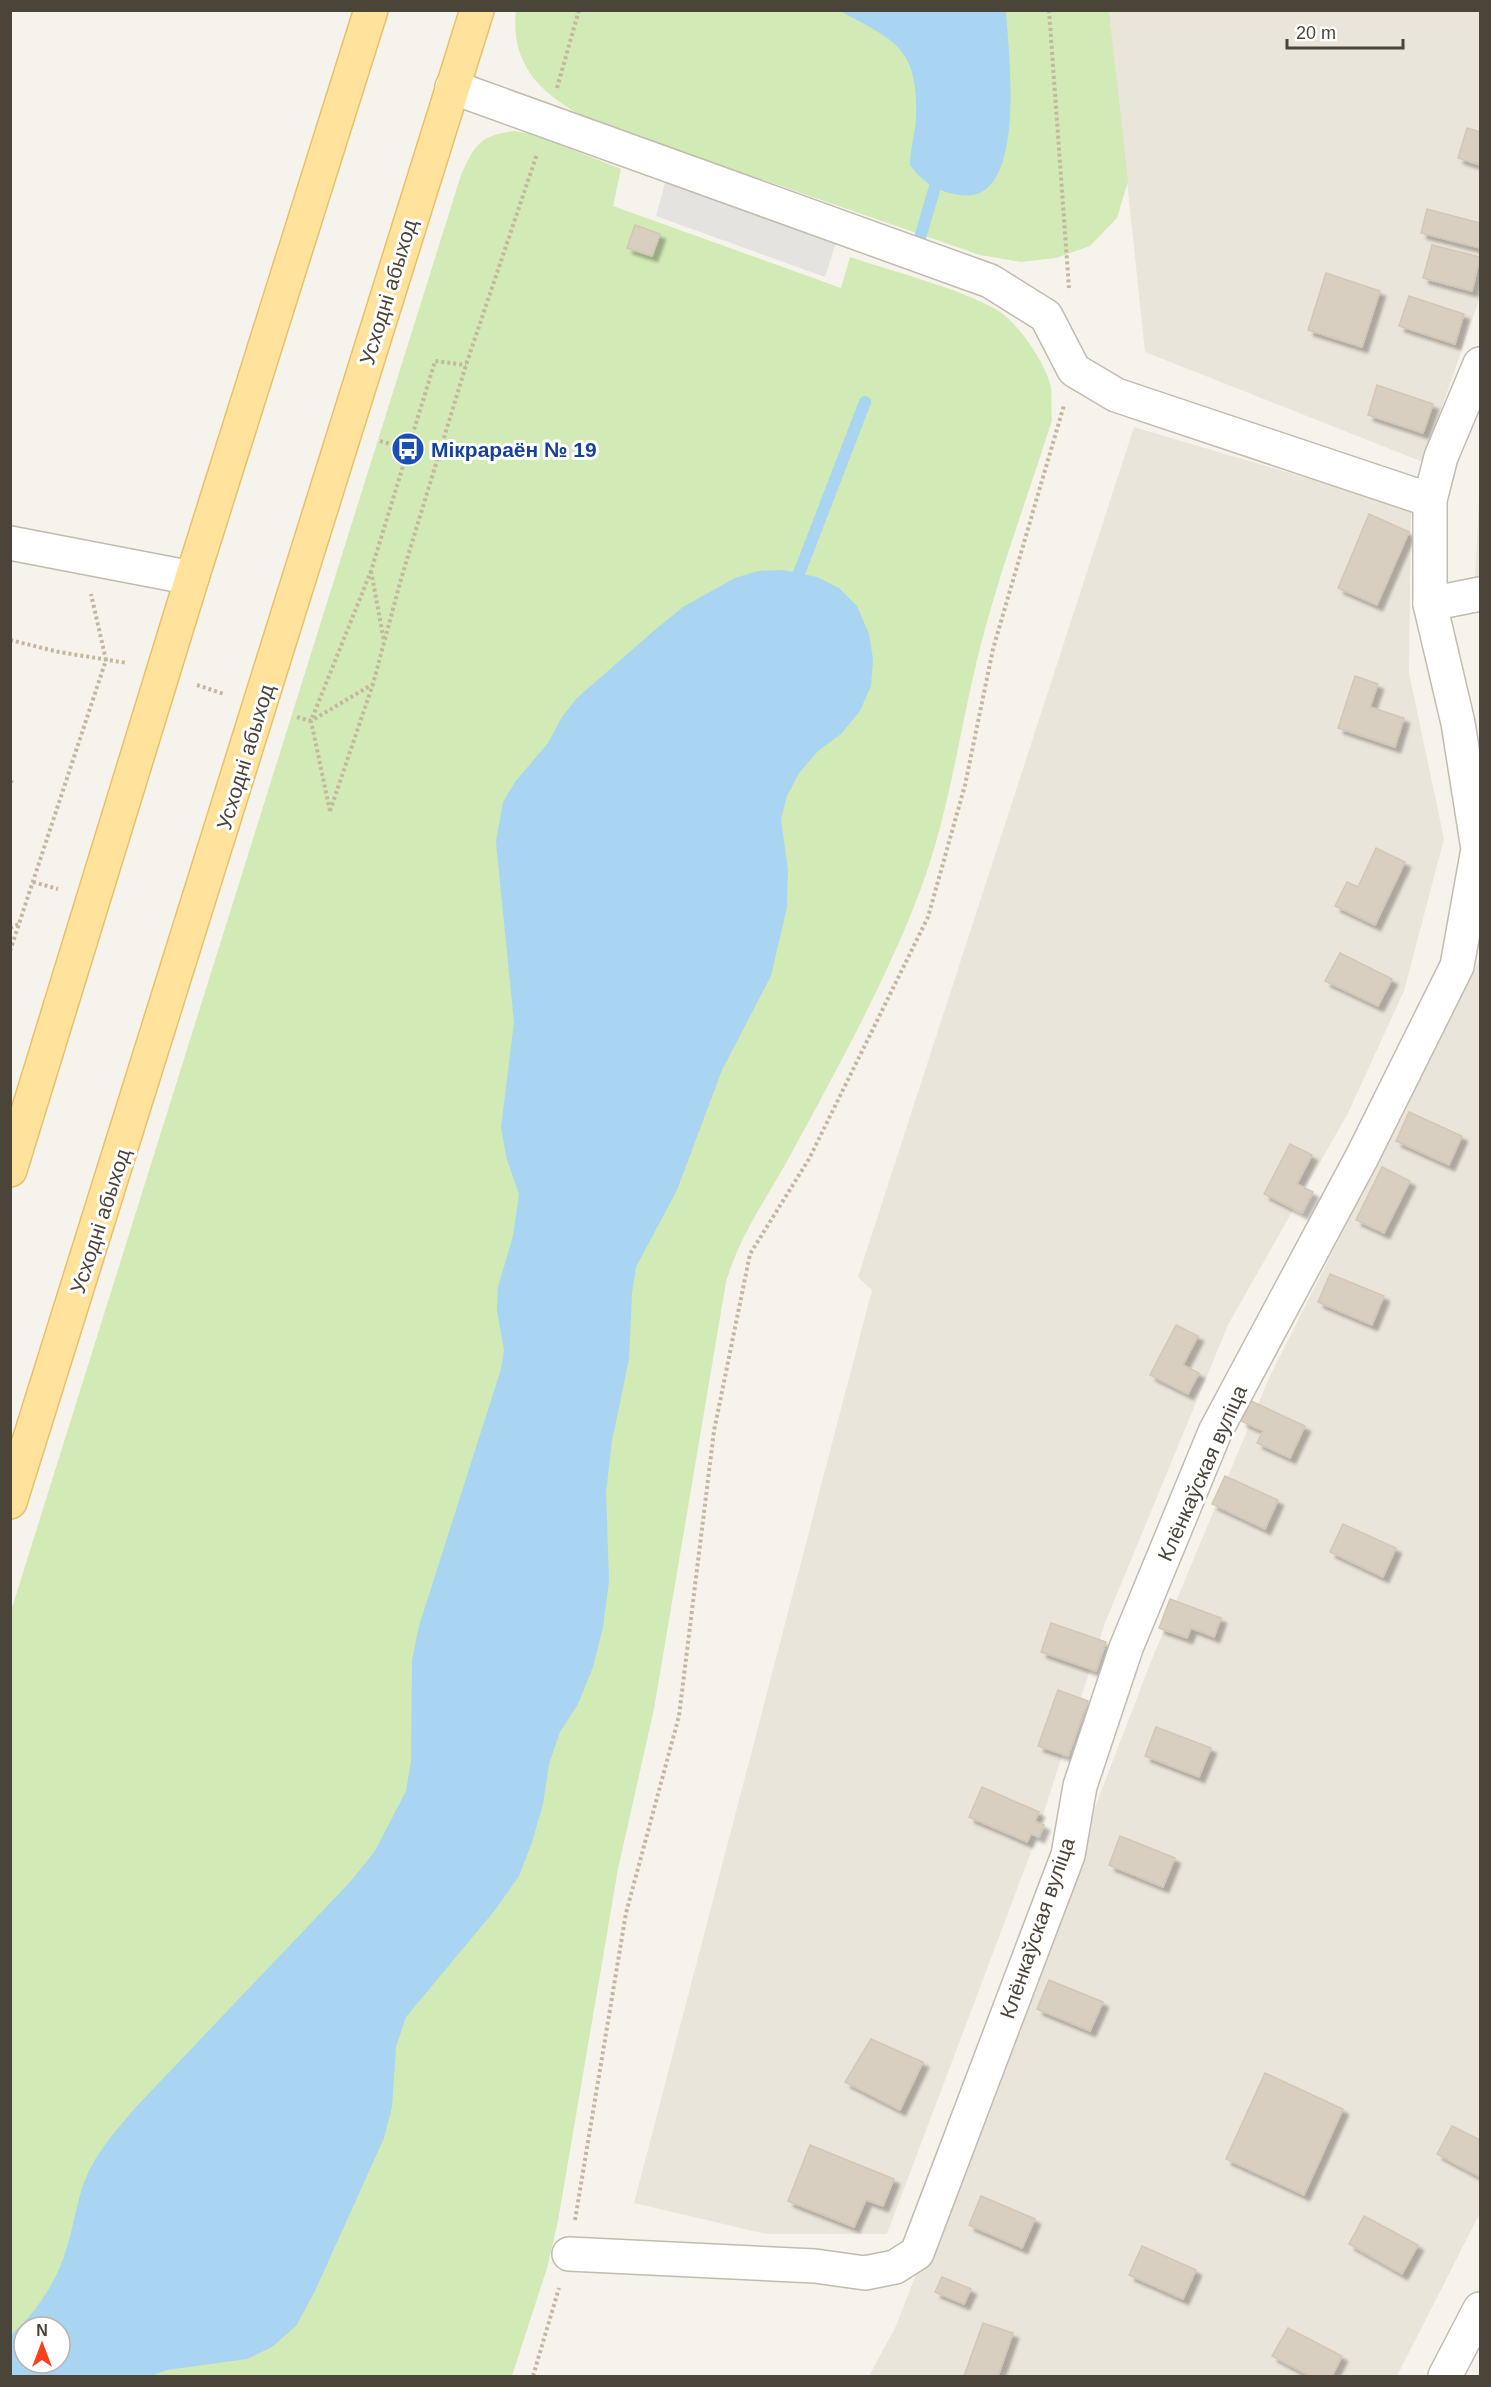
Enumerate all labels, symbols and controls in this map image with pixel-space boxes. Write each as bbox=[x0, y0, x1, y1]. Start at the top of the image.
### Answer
scale bar bbox=[1287, 12, 1402, 50]
text: 20 m bbox=[1296, 23, 1336, 43]
street label: Усходні абыход bbox=[355, 217, 421, 367]
bus stop icon: Мікрараён № 19 bbox=[390, 431, 426, 467]
place label: Мікрараён № 19 bbox=[431, 438, 597, 461]
street label: Усходні абыход bbox=[212, 682, 278, 832]
street label: Усходні абыход bbox=[66, 1146, 134, 1296]
street label: Клёнкаўская вуліца bbox=[1153, 1381, 1251, 1564]
street label: Клёнкаўская вуліца bbox=[995, 1834, 1079, 2022]
north arrow bbox=[12, 2315, 72, 2375]
text: N bbox=[36, 2322, 48, 2339]

